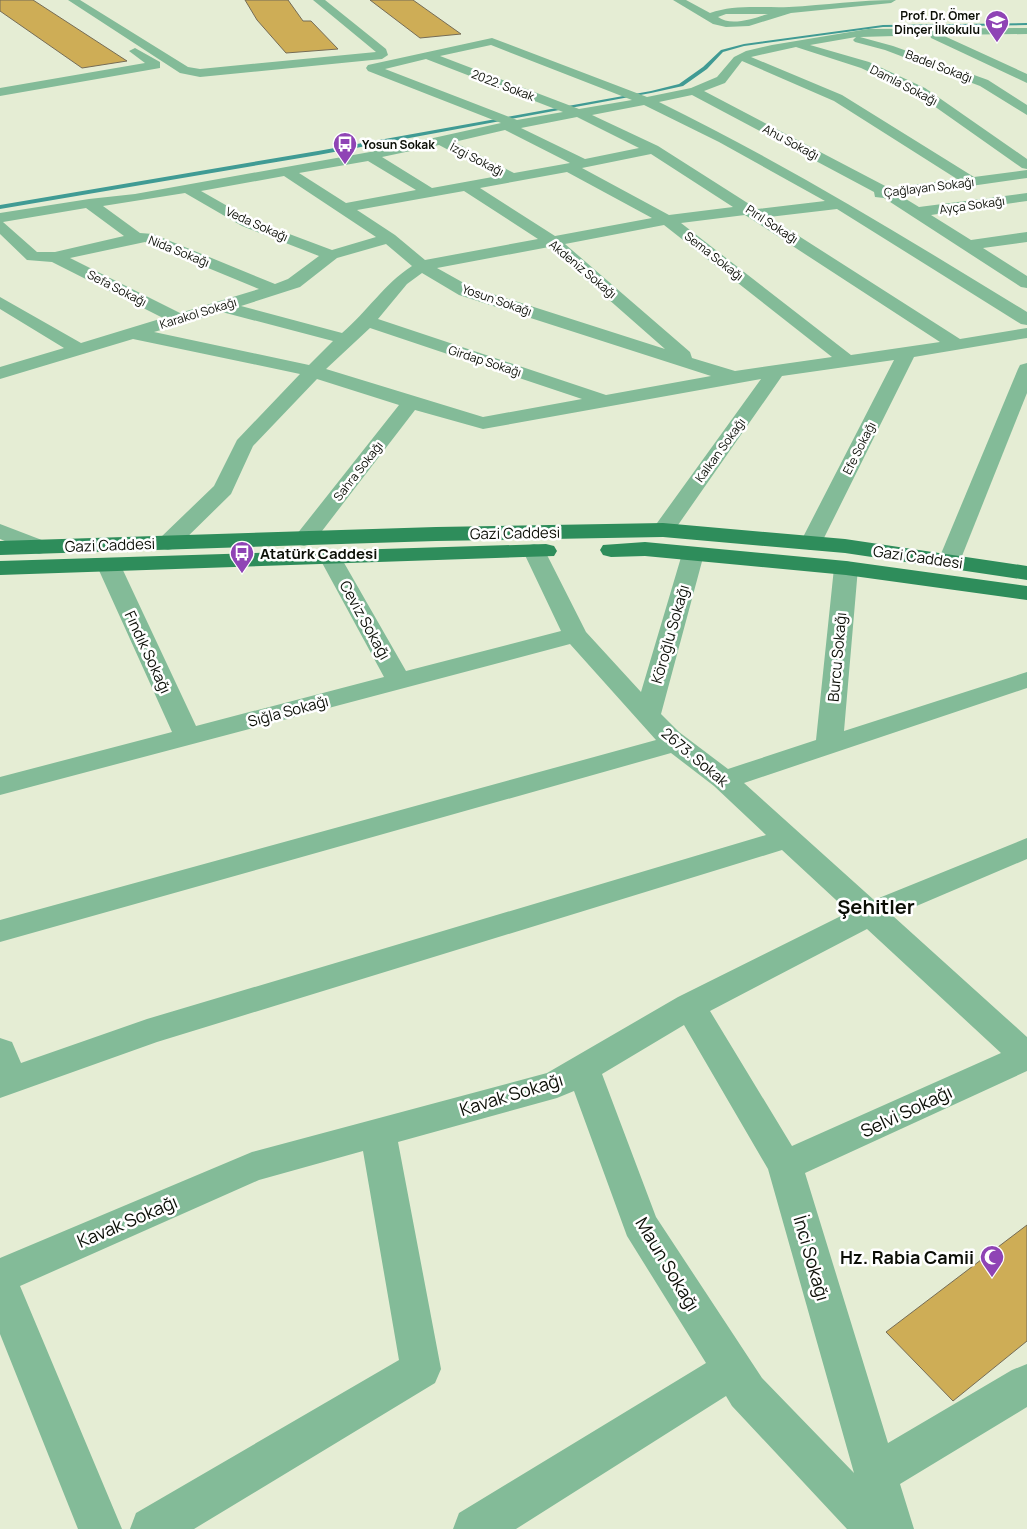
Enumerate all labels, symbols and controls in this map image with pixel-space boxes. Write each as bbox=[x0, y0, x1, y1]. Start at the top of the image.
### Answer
place label: Prof. Dr. Ömer Dinçer İlkokulu bbox=[894, 7, 980, 38]
school or university icon: Prof. Dr. Ömer Dinçer İlkokulu bbox=[984, 9, 1010, 43]
street label: Badel Sokağı bbox=[903, 45, 975, 87]
street label: Damla Sokağı bbox=[867, 61, 941, 109]
street label: 2022. Sokak bbox=[469, 65, 538, 105]
street label: Ahu Sokağı bbox=[760, 120, 822, 164]
bus stop icon: Yosun Sokak bbox=[332, 131, 358, 165]
place label: Yosun Sokak bbox=[362, 136, 435, 153]
street label: İzgi Sokağı bbox=[447, 138, 507, 180]
street label: Çağlayan Sokağı bbox=[883, 173, 975, 201]
street label: Ayça Sokağı bbox=[938, 192, 1006, 218]
street label: Pırıl Sokağı bbox=[742, 201, 802, 247]
street label: Veda Sokağı bbox=[223, 203, 291, 245]
street label: Sema Sokağı bbox=[681, 228, 747, 284]
street label: Nida Sokağı bbox=[146, 231, 212, 271]
street label: Akdeniz Sokağı bbox=[546, 236, 620, 302]
street label: Sefa Sokağı bbox=[84, 266, 150, 310]
street label: Yosun Sokağı bbox=[460, 280, 534, 320]
street label: Karakol Sokağı bbox=[157, 293, 239, 333]
street label: Girdap Sokağı bbox=[446, 341, 524, 381]
street label: Kalkan Sokağı bbox=[691, 414, 749, 486]
street label: Efe Sokağı bbox=[838, 419, 880, 477]
street label: Sahra Sokağı bbox=[329, 438, 387, 504]
street label: Gazi Caddesi bbox=[470, 522, 560, 544]
street label: Gazi Caddesi bbox=[64, 533, 156, 557]
bus stop icon: Atatürk Caddesi bbox=[229, 540, 255, 574]
street label: Gazi Caddesi bbox=[872, 540, 964, 574]
place label: Atatürk Caddesi bbox=[260, 543, 377, 564]
street label: Ceviz Sokağı bbox=[335, 577, 395, 663]
street label: Köroğlu Sokağı bbox=[646, 582, 694, 686]
street label: Fındık Sokağı bbox=[120, 607, 176, 697]
street label: Burcu Sokağı bbox=[823, 611, 851, 703]
street label: Sığla Sokağı bbox=[245, 690, 331, 732]
street label: 2673. Sokak bbox=[657, 723, 734, 792]
district label: Şehitler bbox=[837, 893, 915, 920]
street label: Kavak Sokağı bbox=[456, 1067, 566, 1121]
street label: Selvi Sokağı bbox=[856, 1079, 956, 1143]
street label: Kavak Sokağı bbox=[73, 1189, 181, 1253]
street label: İnci Sokağı bbox=[788, 1212, 836, 1304]
street label: Maun Sokağı bbox=[631, 1213, 705, 1315]
mosque icon: Hz. Rabia Camii bbox=[979, 1244, 1005, 1278]
place label: Hz. Rabia Camii bbox=[840, 1245, 974, 1269]

